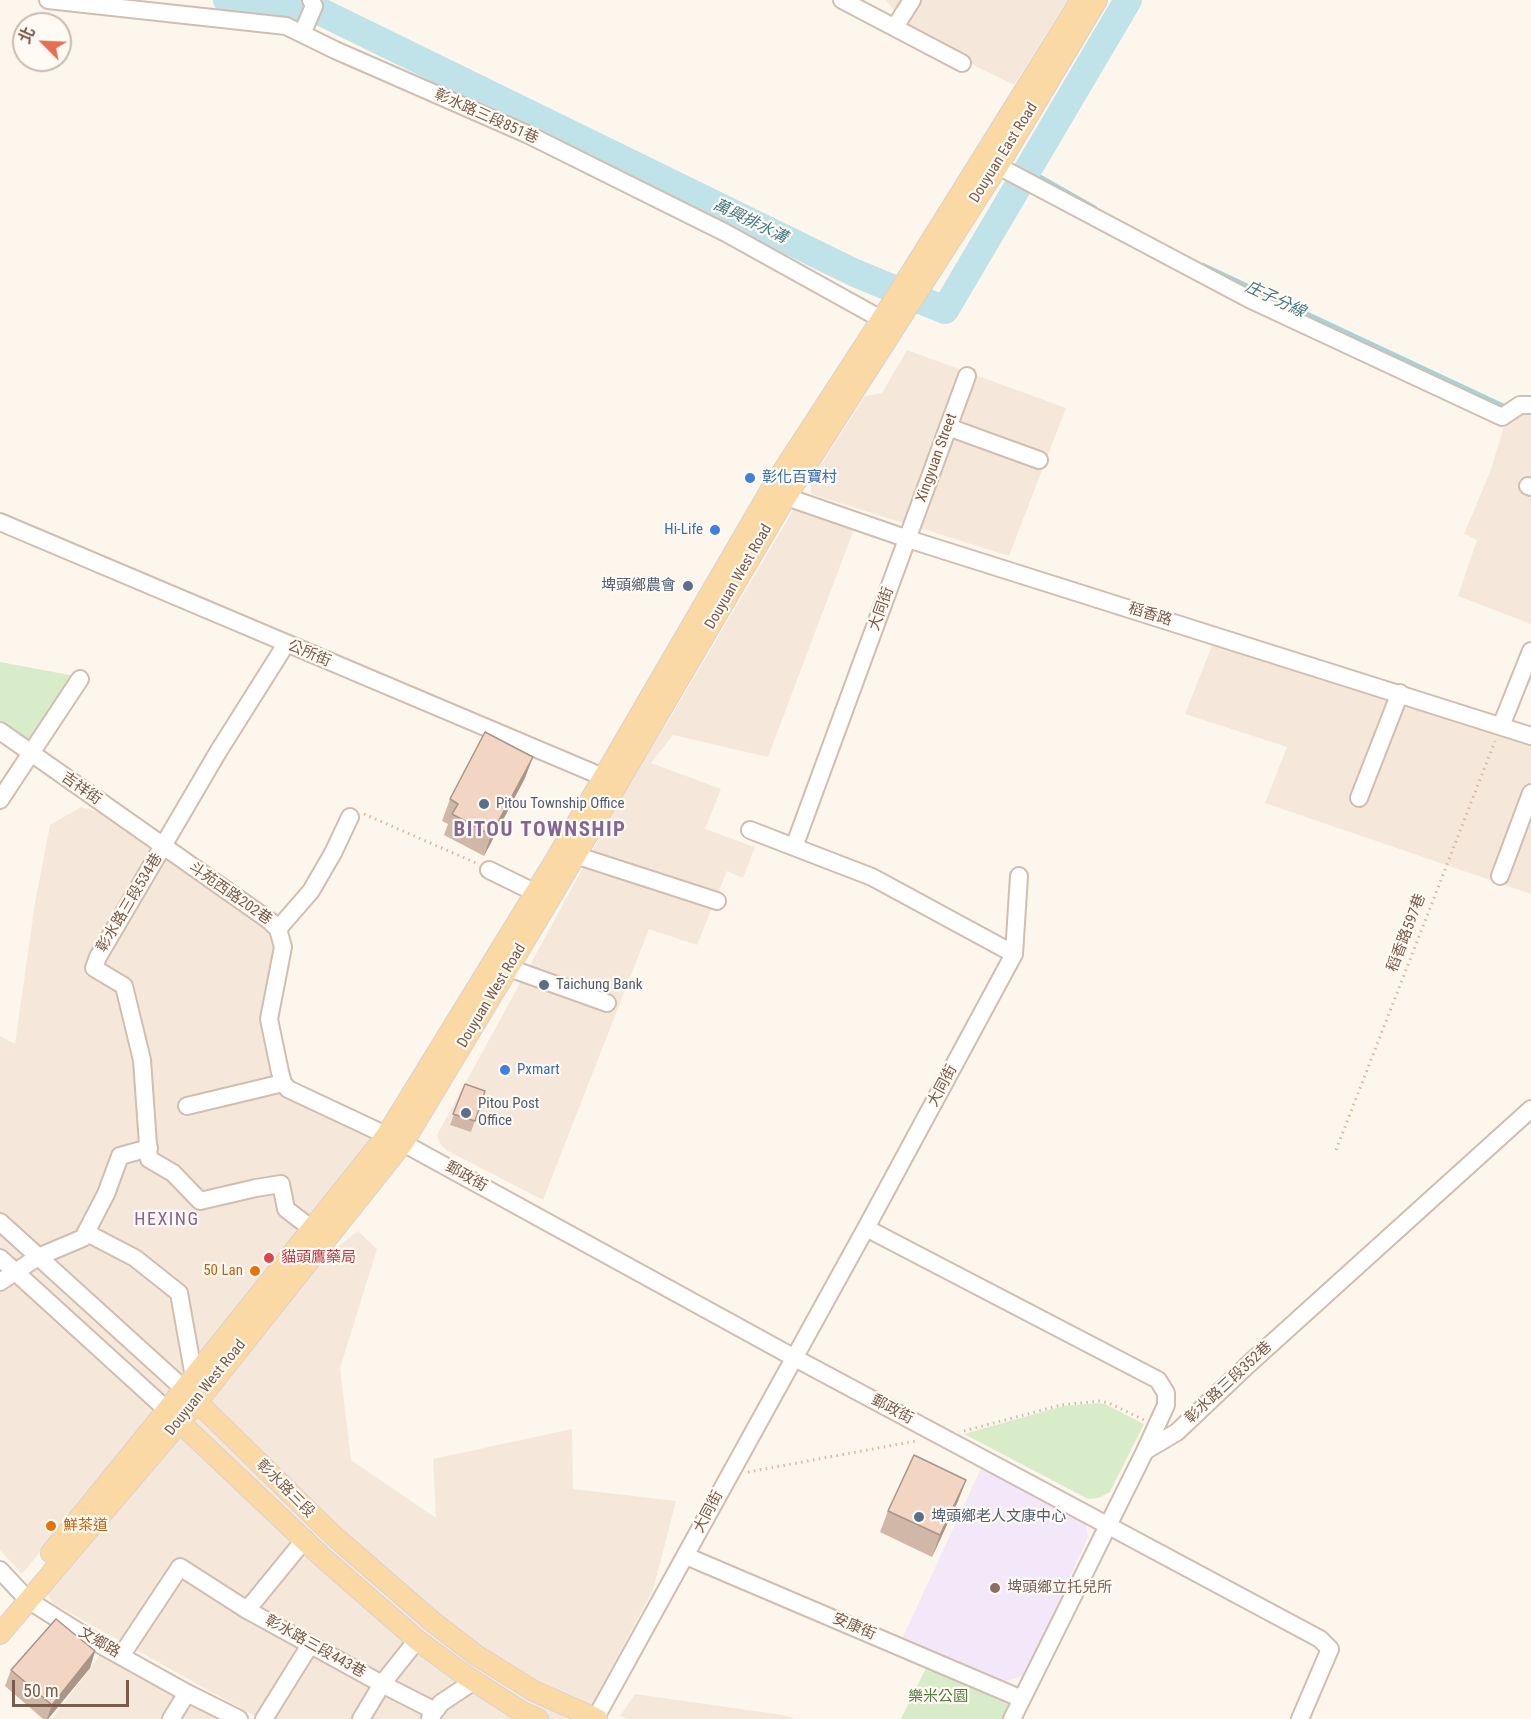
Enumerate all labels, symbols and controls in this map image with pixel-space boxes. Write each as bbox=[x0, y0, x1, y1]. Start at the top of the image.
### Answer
north arrow bbox=[12, 12, 72, 72]
text: 北 bbox=[15, 24, 39, 46]
street label: 彰水路三段851巷 bbox=[431, 86, 541, 148]
street label: Douyuan East Road bbox=[966, 100, 1042, 206]
water label: 萬興排水溝 bbox=[710, 196, 790, 248]
water label: 庄子分線 bbox=[1242, 278, 1308, 322]
street label: Xingyuan Street bbox=[913, 411, 961, 505]
place label: 彰化百寶村 bbox=[762, 469, 837, 487]
marker: 彰化百寶村 bbox=[743, 471, 757, 485]
place label: Hi-Life bbox=[664, 521, 703, 539]
street label: Douyuan West Road bbox=[702, 521, 776, 633]
marker: Hi-Life bbox=[708, 523, 722, 537]
place label: 埤頭鄉農會 bbox=[601, 577, 676, 595]
marker: 埤頭鄉農會 bbox=[681, 579, 695, 593]
street label: 大同街 bbox=[866, 585, 898, 633]
street label: 稻香路 bbox=[1126, 600, 1174, 630]
street label: 公所街 bbox=[285, 637, 333, 671]
street label: 吉祥街 bbox=[57, 769, 105, 809]
place label: Pitou Township Office bbox=[496, 795, 624, 813]
marker: Pitou Township Office bbox=[477, 797, 491, 811]
district label: BITOU TOWNSHIP bbox=[454, 818, 626, 844]
street label: 彰水路三段534巷 bbox=[93, 850, 167, 956]
street label: 斗苑西路202巷 bbox=[185, 859, 275, 929]
street label: 稻香路597巷 bbox=[1384, 891, 1430, 975]
street label: Douyuan West Road bbox=[454, 941, 530, 1051]
place label: Taichung Bank bbox=[556, 976, 643, 994]
marker: Taichung Bank bbox=[537, 978, 551, 992]
place label: Pxmart bbox=[517, 1061, 560, 1079]
street label: 大同街 bbox=[924, 1062, 962, 1110]
marker: Pxmart bbox=[498, 1063, 512, 1077]
place label: Pitou Post Office bbox=[478, 1095, 539, 1130]
marker: Pitou Post Office bbox=[459, 1106, 473, 1120]
street label: 郵政街 bbox=[442, 1158, 490, 1196]
district label: HEXING bbox=[134, 1209, 200, 1231]
place label: 貓頭鷹藥局 bbox=[281, 1249, 356, 1267]
marker: 貓頭鷹藥局 bbox=[262, 1251, 276, 1265]
place label: 50 Lan bbox=[203, 1262, 243, 1280]
marker: 50 Lan bbox=[248, 1264, 262, 1278]
street label: Douyuan West Road bbox=[162, 1337, 250, 1439]
street label: 彰水路三段352巷 bbox=[1182, 1338, 1276, 1428]
street label: 郵政街 bbox=[868, 1391, 916, 1429]
street label: 彰水路三段 bbox=[252, 1456, 318, 1522]
street label: 大同街 bbox=[690, 1488, 728, 1536]
place label: 埤頭鄉老人文康中心 bbox=[931, 1508, 1066, 1526]
marker: 埤頭鄉老人文康中心 bbox=[912, 1510, 926, 1524]
place label: 鮮茶道 bbox=[63, 1517, 108, 1535]
marker: 鮮茶道 bbox=[44, 1519, 58, 1533]
place label: 埤頭鄉立托兒所 bbox=[1007, 1579, 1112, 1597]
marker: 埤頭鄉立托兒所 bbox=[988, 1581, 1002, 1595]
street label: 安康街 bbox=[830, 1610, 878, 1644]
street label: 彰水路三段443巷 bbox=[262, 1612, 368, 1682]
street label: 文鄉路 bbox=[75, 1624, 123, 1662]
scale bar bbox=[15, 1668, 132, 1706]
text: 50 m bbox=[23, 1680, 58, 1701]
park label: 樂米公園 bbox=[908, 1688, 968, 1706]

